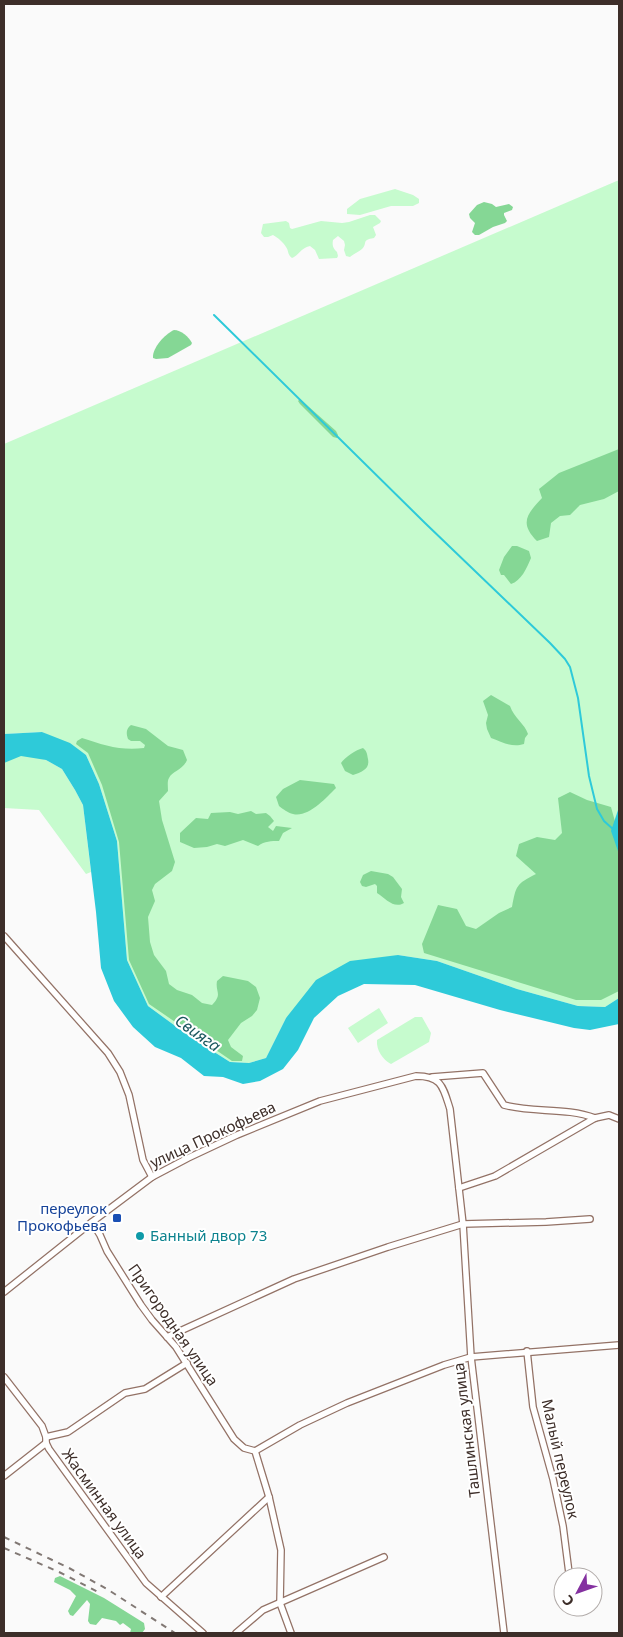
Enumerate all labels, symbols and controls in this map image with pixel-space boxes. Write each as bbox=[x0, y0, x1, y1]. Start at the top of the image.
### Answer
water label: Свияга bbox=[171, 1009, 225, 1057]
street label: улица Прокофьева bbox=[147, 1096, 279, 1172]
place label: переулок Прокофьева bbox=[17, 1198, 107, 1235]
marker: переулок Прокофьева bbox=[111, 1212, 123, 1224]
place label: Банный двор 73 bbox=[150, 1225, 267, 1245]
marker: Банный двор 73 bbox=[134, 1230, 146, 1242]
street label: Пригородная улица bbox=[124, 1260, 223, 1389]
street label: Ташлинская улица bbox=[448, 1362, 484, 1498]
street label: Малый переулок bbox=[537, 1397, 584, 1521]
street label: Жасминная улица bbox=[58, 1444, 152, 1563]
north arrow bbox=[553, 1567, 603, 1617]
text: С bbox=[558, 1591, 578, 1610]

